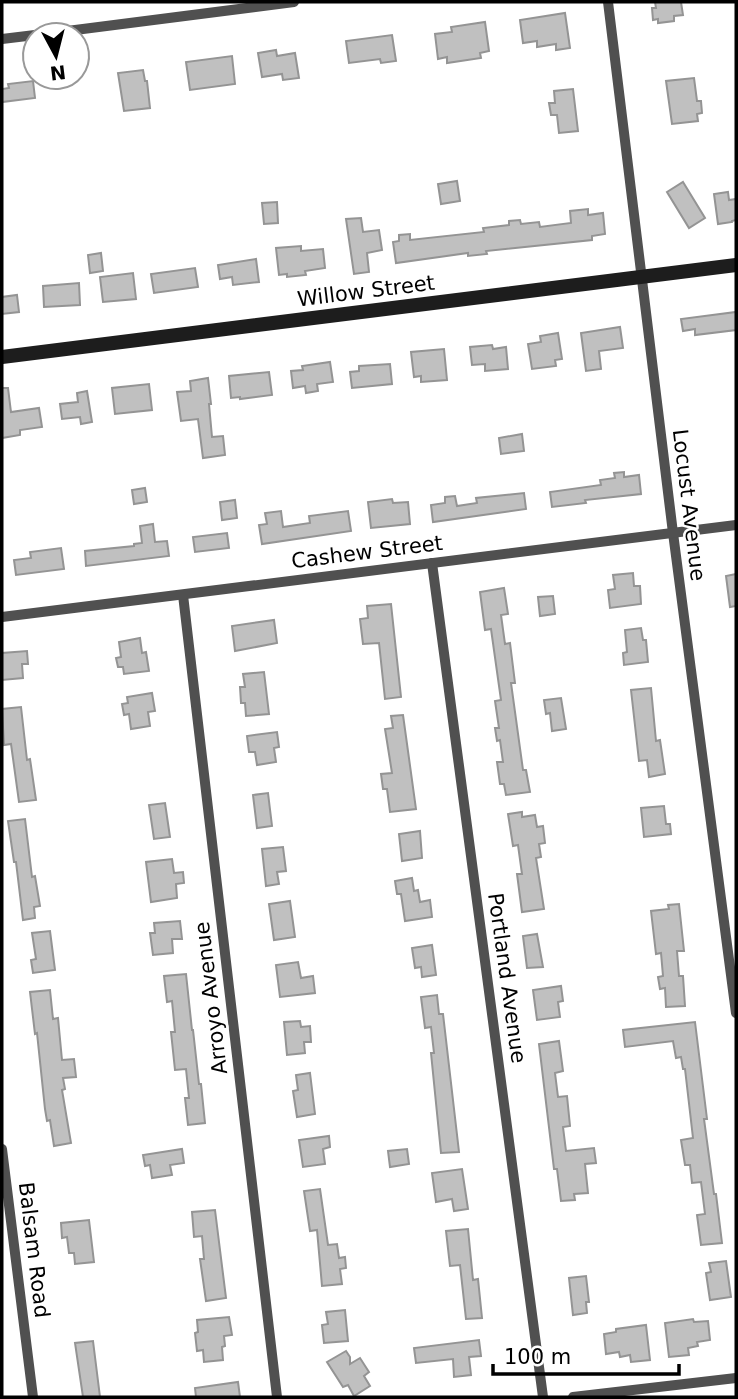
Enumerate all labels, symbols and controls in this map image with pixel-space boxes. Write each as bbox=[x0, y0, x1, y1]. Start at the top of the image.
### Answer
north arrow bbox=[21, 21, 91, 91]
text: N bbox=[49, 61, 67, 85]
street label: Willow Street bbox=[296, 271, 436, 311]
street label: Locust Avenue bbox=[668, 428, 710, 582]
street label: Cashew Street bbox=[290, 531, 444, 573]
street label: Portland Avenue bbox=[483, 891, 531, 1065]
street label: Arroyo Avenue bbox=[190, 920, 232, 1076]
street label: Balsam Road bbox=[14, 1181, 54, 1319]
scale bar bbox=[493, 1332, 678, 1376]
text: 100 m bbox=[504, 1345, 571, 1369]

